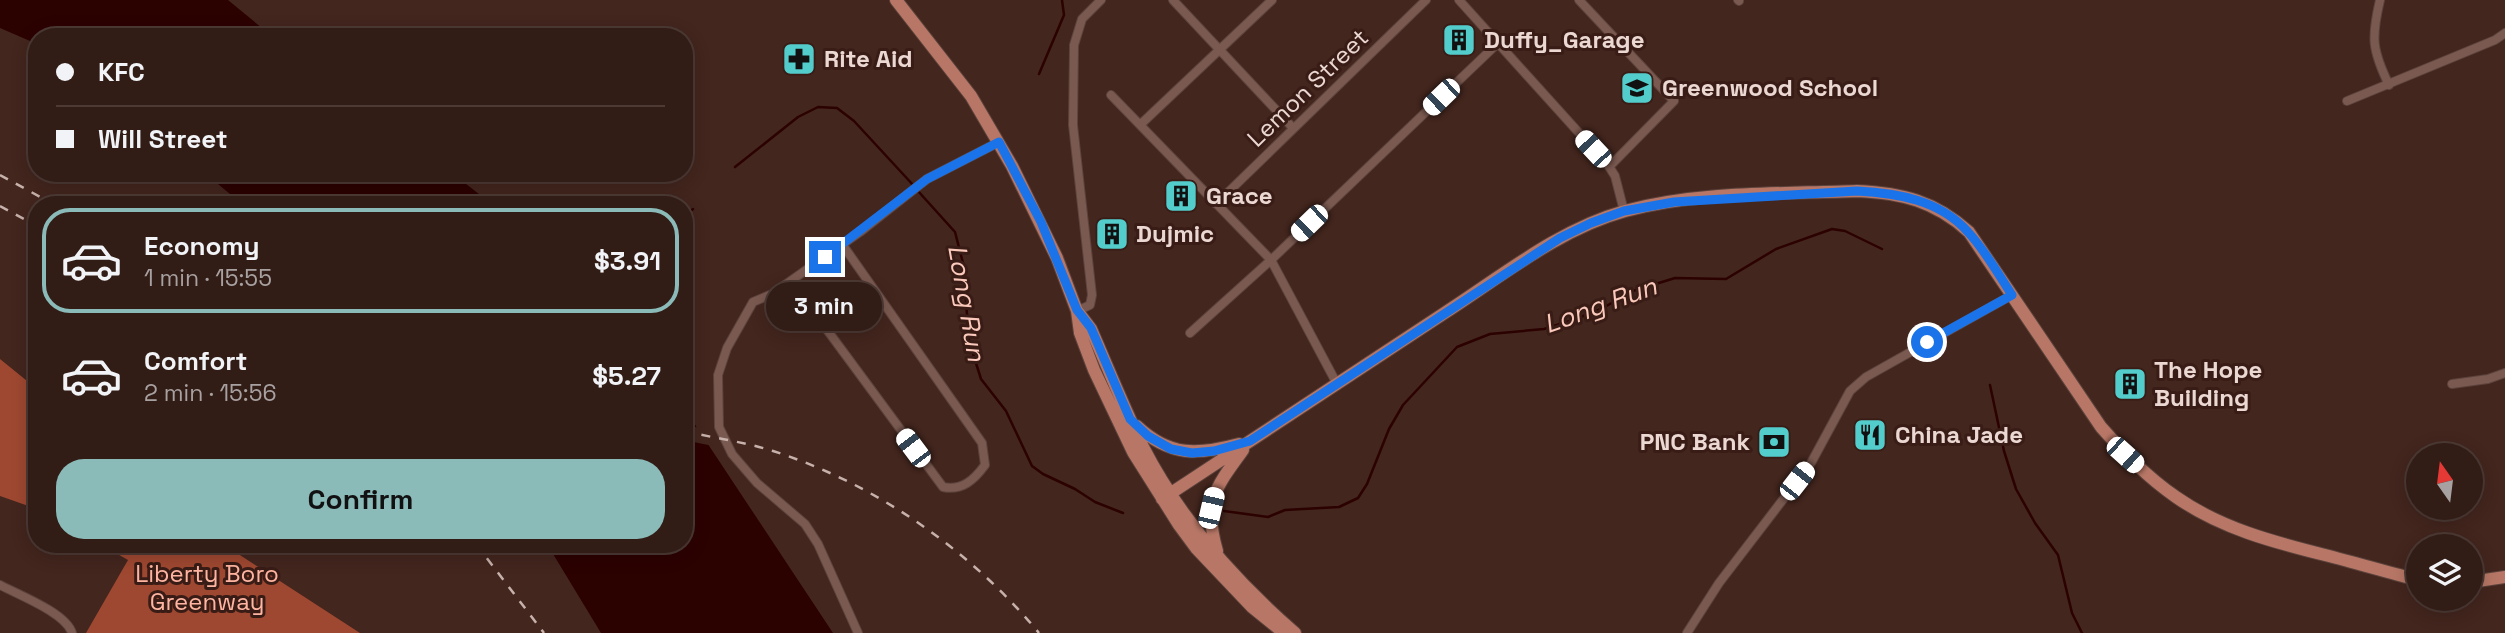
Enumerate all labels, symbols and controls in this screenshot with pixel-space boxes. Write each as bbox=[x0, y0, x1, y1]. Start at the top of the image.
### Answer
building icon: Duffy_Garage bbox=[1440, 21, 1478, 59]
street label: Lemon Street bbox=[1240, 22, 1375, 153]
place label: Duffy_Garage bbox=[1484, 24, 1645, 55]
pharmacy icon: Rite Aid bbox=[780, 40, 818, 78]
place label: Rite Aid bbox=[824, 43, 913, 74]
text: KFC bbox=[98, 55, 145, 89]
school or university icon: Greenwood School bbox=[1618, 69, 1656, 107]
place label: Greenwood School bbox=[1662, 72, 1878, 103]
car bbox=[1419, 75, 1464, 119]
text: Will Street bbox=[98, 122, 228, 156]
car bbox=[1571, 126, 1616, 172]
building icon: Grace bbox=[1162, 177, 1200, 215]
place label: Grace bbox=[1206, 180, 1273, 211]
car bbox=[1287, 201, 1332, 245]
building icon: Dujmic bbox=[1093, 215, 1131, 253]
place label: Dujmic bbox=[1136, 218, 1214, 249]
icon: car bbox=[60, 229, 123, 292]
text: Economy bbox=[144, 229, 260, 263]
route end bbox=[809, 241, 841, 273]
water label: Long Run bbox=[940, 242, 994, 365]
text: $3.91 bbox=[594, 244, 661, 278]
text: 1 min · 15:55 bbox=[144, 263, 272, 293]
water label: Long Run bbox=[1539, 269, 1662, 341]
callout: 3 min bbox=[767, 282, 883, 330]
text: 3 min bbox=[794, 291, 854, 321]
route start bbox=[1911, 326, 1943, 358]
icon: car bbox=[60, 344, 123, 407]
text: Comfort bbox=[144, 344, 247, 378]
place label: The Hope Building bbox=[2154, 354, 2262, 413]
text: $5.27 bbox=[592, 359, 661, 393]
building icon: The Hope Building bbox=[2111, 365, 2149, 403]
text: 2 min · 15:56 bbox=[144, 378, 276, 408]
restaurant icon: China Jade bbox=[1851, 416, 1889, 454]
place label: China Jade bbox=[1895, 419, 2023, 450]
bank icon: PNC Bank bbox=[1755, 423, 1793, 461]
car bbox=[892, 425, 935, 471]
place label: PNC Bank bbox=[1640, 426, 1750, 457]
car bbox=[2103, 433, 2148, 477]
north arrow bbox=[2406, 443, 2483, 520]
map controls bbox=[2406, 443, 2483, 611]
car bbox=[1776, 458, 1819, 504]
button: Confirm bbox=[56, 459, 665, 539]
car bbox=[1197, 485, 1226, 531]
button: layers bbox=[2406, 534, 2483, 611]
park label: Liberty Boro Greenway bbox=[135, 558, 279, 617]

